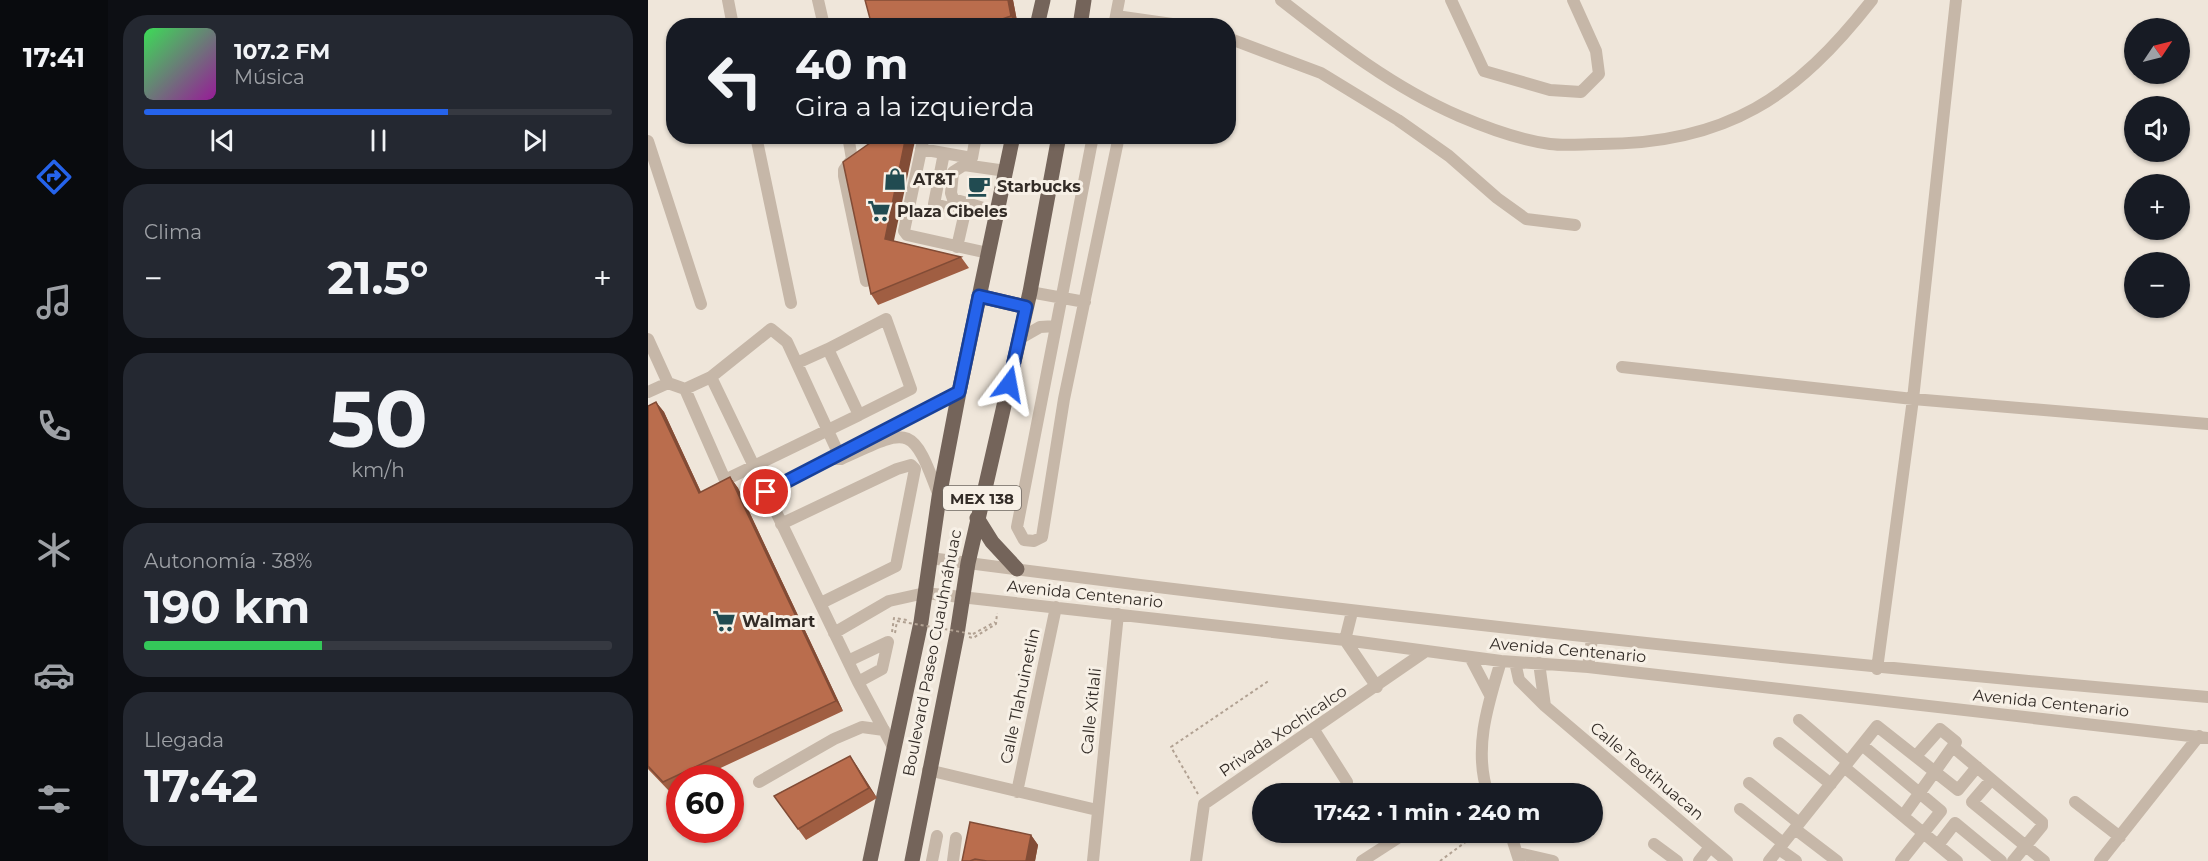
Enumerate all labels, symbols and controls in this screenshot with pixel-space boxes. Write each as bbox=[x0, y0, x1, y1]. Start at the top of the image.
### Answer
north arrow bbox=[2124, 18, 2190, 84]
map controls bbox=[2124, 18, 2190, 318]
text: 107.2 FM bbox=[234, 38, 330, 65]
text: 40 m bbox=[795, 38, 908, 90]
text: 17:41 bbox=[23, 41, 85, 74]
icon: left bbox=[696, 42, 774, 120]
text: Música bbox=[234, 65, 305, 89]
text: Gira a la izquierda bbox=[795, 90, 1035, 123]
button: sound bbox=[2124, 96, 2190, 162]
icon: previous bbox=[206, 124, 239, 157]
icon: pause bbox=[362, 124, 395, 157]
icon: next bbox=[518, 124, 551, 157]
icon: directions bbox=[33, 156, 75, 198]
shop icon: AT&T bbox=[882, 166, 908, 192]
place label: AT&T bbox=[912, 170, 955, 189]
cafe icon: Starbucks bbox=[966, 173, 992, 199]
button: + bbox=[2124, 174, 2190, 240]
place label: Starbucks bbox=[997, 177, 1081, 196]
supermarket icon: Plaza Cibeles bbox=[866, 198, 892, 224]
place label: Plaza Cibeles bbox=[897, 202, 1008, 221]
text: Clima bbox=[144, 220, 202, 244]
text: 21.5° bbox=[327, 250, 429, 305]
button: − bbox=[2124, 252, 2190, 318]
text: − bbox=[144, 258, 163, 298]
text: + bbox=[593, 258, 612, 298]
icon: music bbox=[33, 281, 75, 323]
position arrow bbox=[977, 352, 1041, 416]
text: 50 bbox=[328, 371, 428, 467]
icon: phone bbox=[33, 405, 75, 447]
text: km/h bbox=[351, 458, 405, 482]
pin bbox=[740, 466, 791, 517]
icon: arrive bbox=[749, 475, 782, 508]
road number: MEX 138 bbox=[943, 486, 1021, 510]
street label: Boulevard Paseo Cuauhnáhuac bbox=[899, 528, 965, 778]
icon: climate bbox=[33, 529, 75, 571]
text: Autonomía · 38% bbox=[144, 549, 312, 573]
street label: Avenida Centenario bbox=[1006, 576, 1164, 612]
text: 190 km bbox=[144, 579, 310, 634]
supermarket icon: Walmart bbox=[711, 608, 737, 634]
place label: Walmart bbox=[742, 612, 815, 631]
street label: Calle Tlahuinetlin bbox=[996, 626, 1044, 766]
street label: Avenida Centenario bbox=[1489, 634, 1647, 666]
icon: car bbox=[33, 654, 75, 696]
street label: Calle Xitlali bbox=[1077, 667, 1105, 755]
street label: Privada Xochicalco bbox=[1216, 681, 1350, 781]
street label: Avenida Centenario bbox=[1972, 685, 2130, 721]
street label: Calle Teotihuacan bbox=[1586, 718, 1708, 824]
text: Llegada bbox=[144, 728, 224, 752]
text: 17:42 bbox=[144, 758, 258, 813]
speed limit sign: 60 bbox=[666, 765, 744, 843]
icon: filters bbox=[33, 778, 75, 820]
text: 17:42 · 1 min · 240 m bbox=[1315, 799, 1540, 826]

